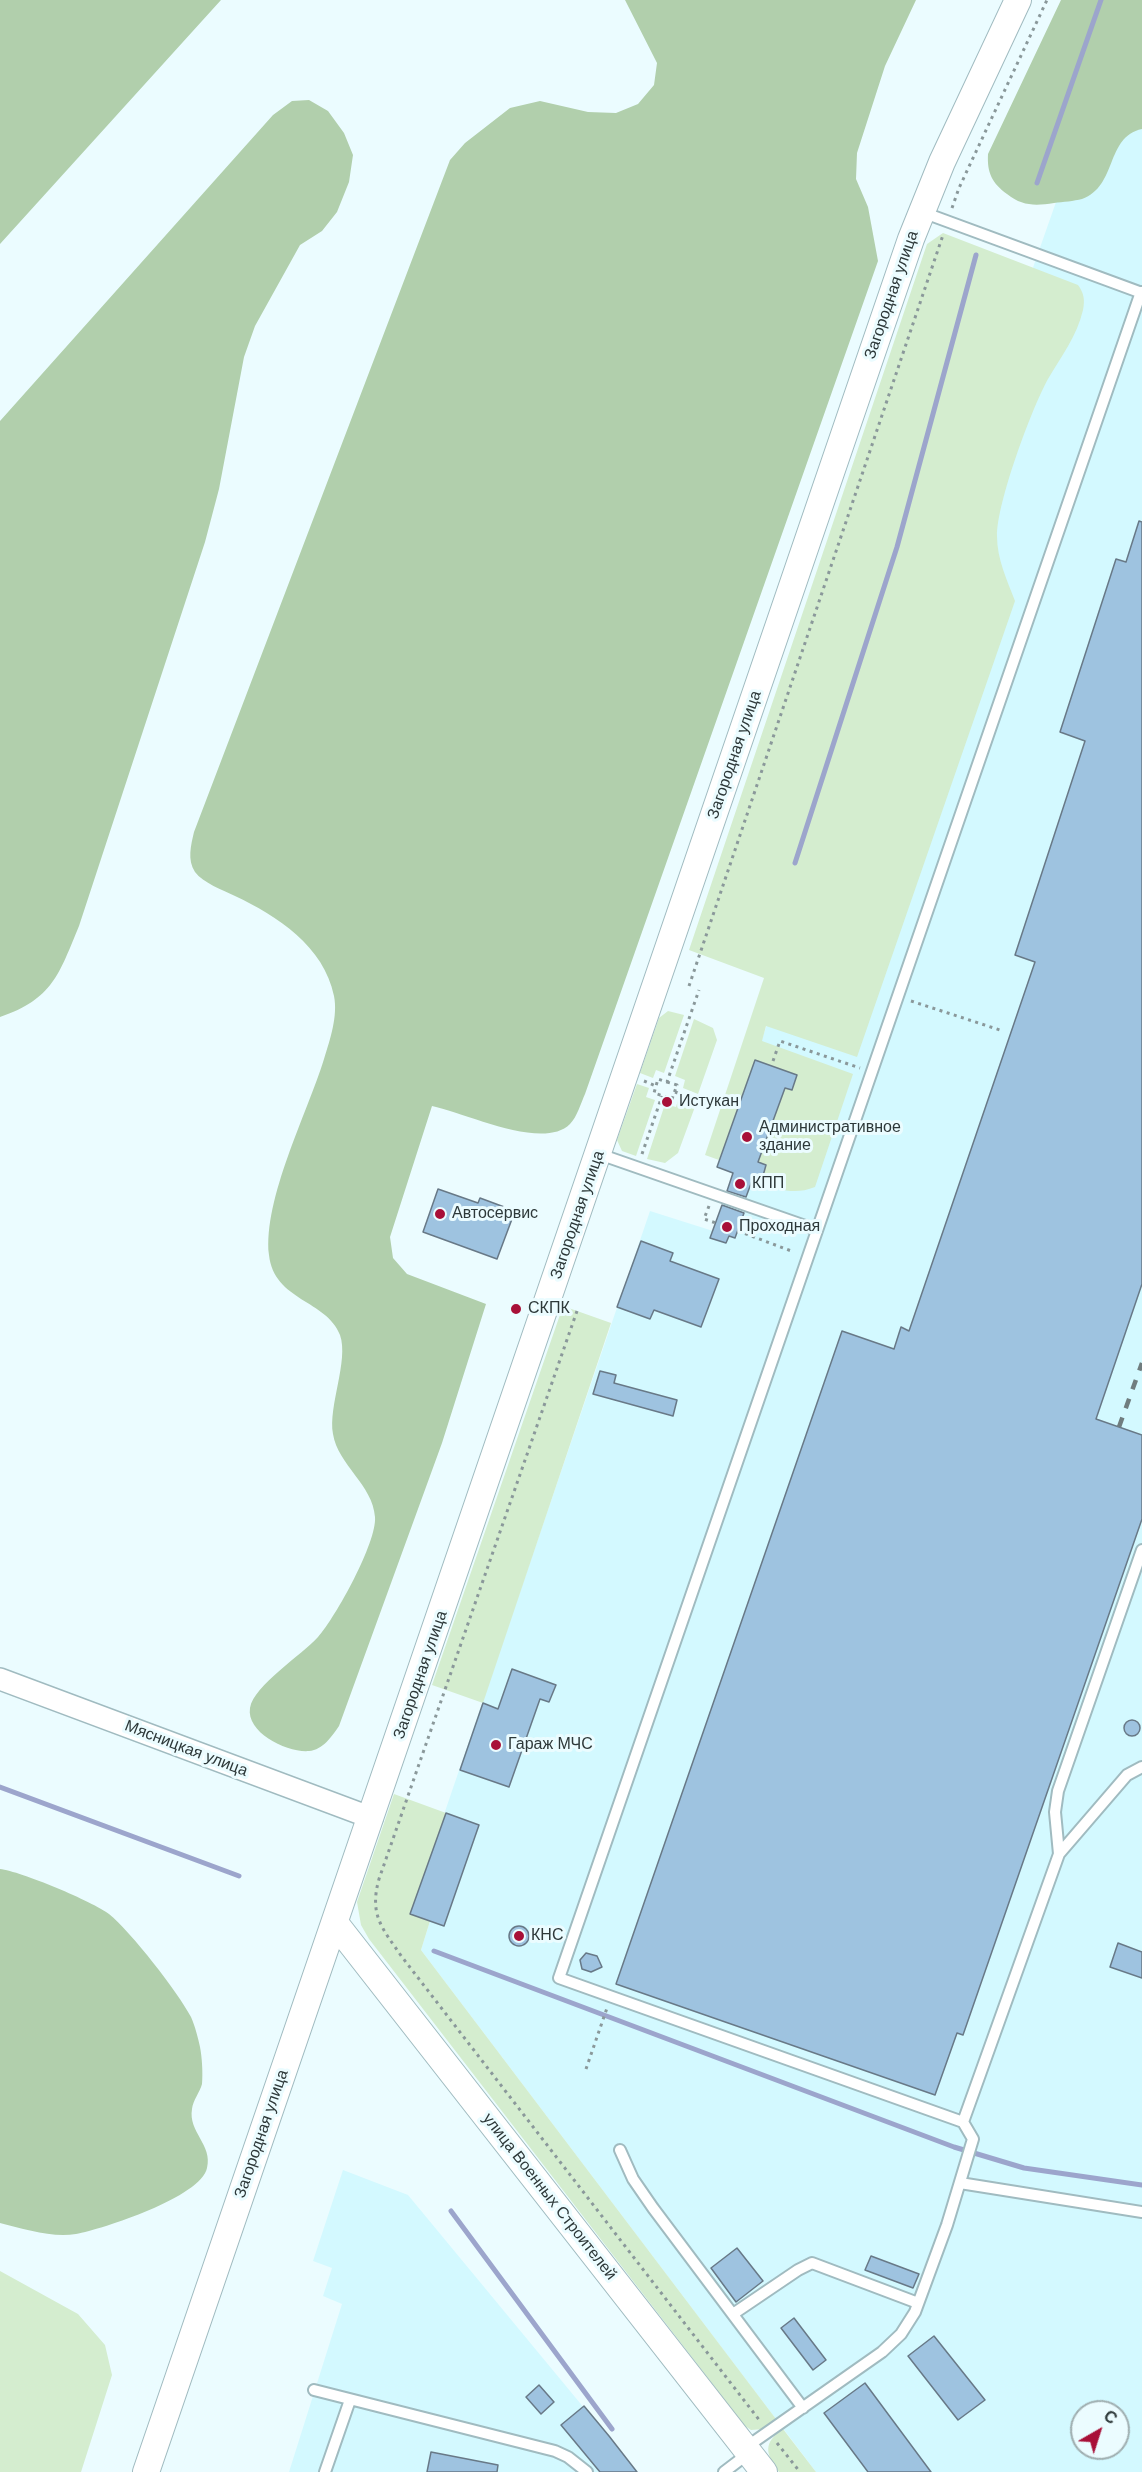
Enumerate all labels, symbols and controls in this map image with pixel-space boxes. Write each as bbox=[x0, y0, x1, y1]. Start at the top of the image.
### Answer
street label: Загородная улица bbox=[861, 228, 923, 362]
street label: Загородная улица bbox=[704, 688, 766, 822]
place label: Истукан bbox=[679, 1092, 739, 1112]
marker: Истукан bbox=[660, 1095, 674, 1109]
place label: Административное здание bbox=[759, 1118, 901, 1156]
marker: Административное здание bbox=[740, 1130, 754, 1144]
street label: Загородная улица bbox=[547, 1148, 609, 1282]
place label: КПП bbox=[752, 1174, 784, 1194]
marker: КПП bbox=[733, 1177, 747, 1191]
place label: Автосервис bbox=[452, 1204, 538, 1224]
marker: Автосервис bbox=[433, 1207, 447, 1221]
place label: Проходная bbox=[739, 1217, 820, 1237]
marker: Проходная bbox=[720, 1220, 734, 1234]
place label: СКПК bbox=[528, 1299, 570, 1319]
marker: СКПК bbox=[509, 1302, 523, 1316]
street label: Загородная улица bbox=[390, 1608, 452, 1742]
street label: Мясницкая улица bbox=[122, 1717, 250, 1781]
place label: Гараж МЧС bbox=[508, 1735, 593, 1755]
marker: Гараж МЧС bbox=[489, 1738, 503, 1752]
place label: КНС bbox=[531, 1926, 563, 1946]
marker: КНС bbox=[512, 1929, 526, 1943]
street label: Загородная улица bbox=[231, 2067, 293, 2201]
street label: улица Военных Строителей bbox=[478, 2110, 620, 2284]
north arrow bbox=[1070, 2400, 1130, 2460]
text: С bbox=[1099, 2405, 1121, 2429]

